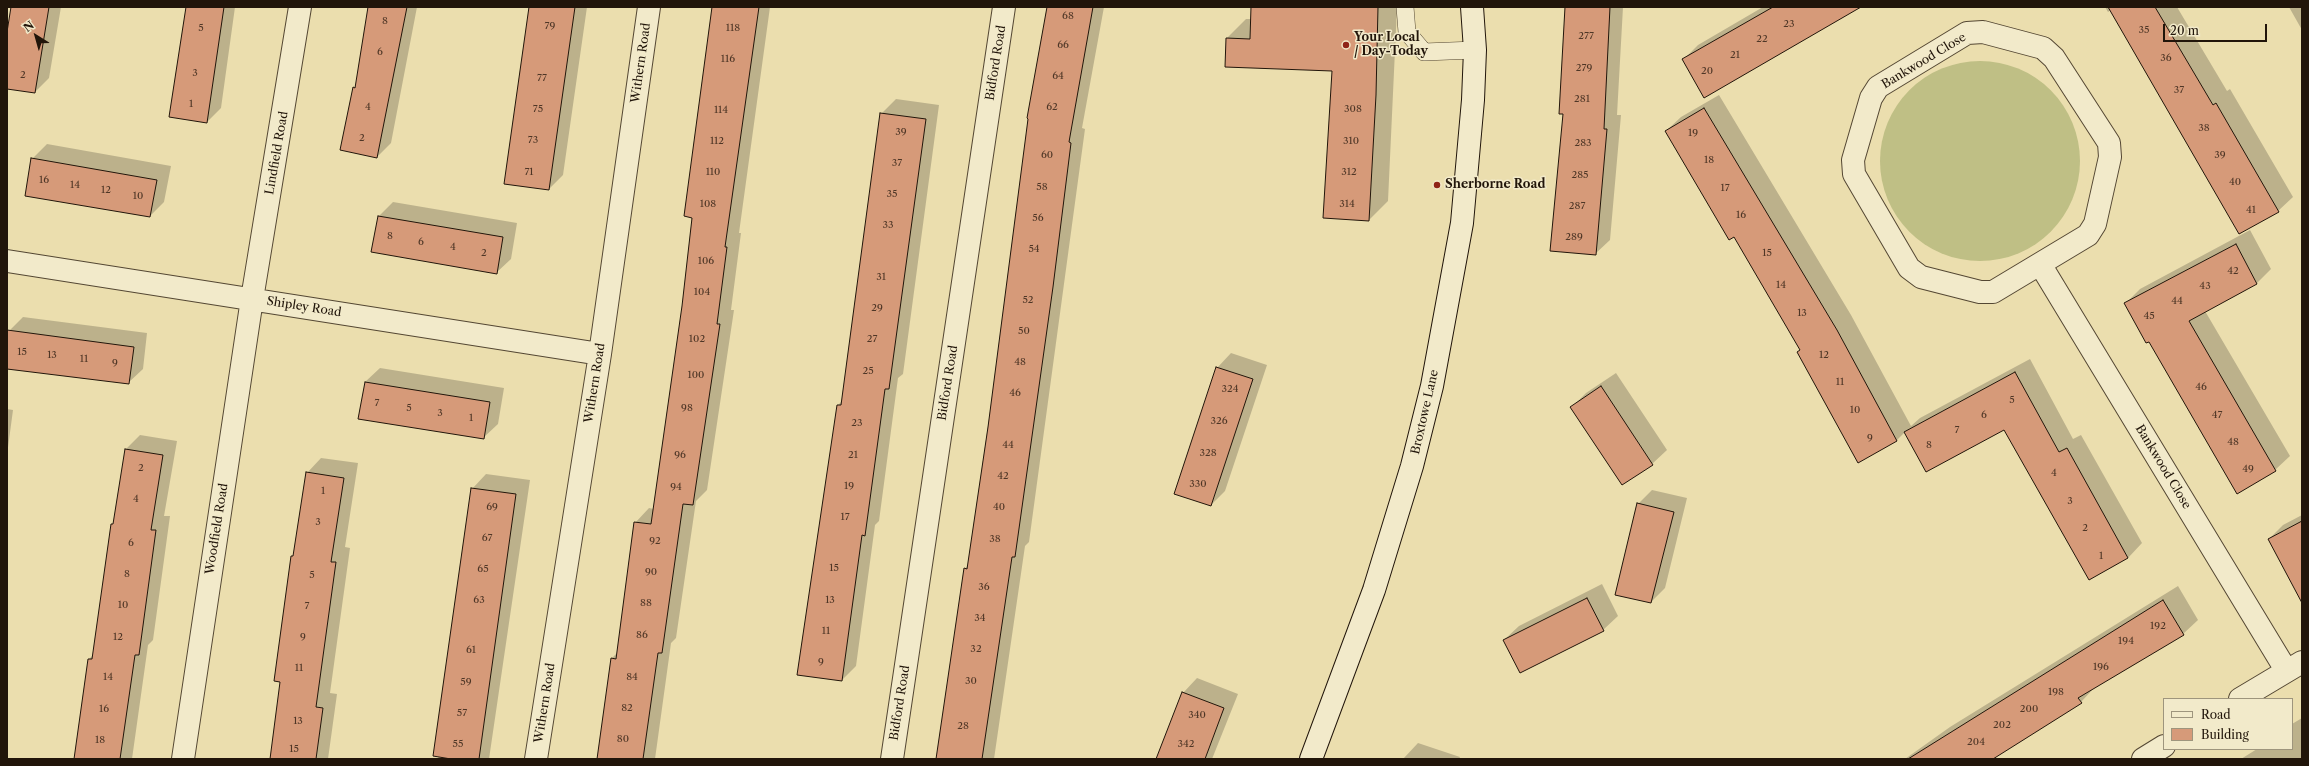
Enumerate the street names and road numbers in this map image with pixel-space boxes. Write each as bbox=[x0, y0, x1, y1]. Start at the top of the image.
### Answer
street label: Withern Road bbox=[628, 22, 654, 104]
street label: Bidford Road bbox=[983, 24, 1009, 102]
street label: Bankwood Close bbox=[1879, 30, 1969, 92]
street label: Lindfield Road bbox=[263, 110, 291, 196]
street label: Shipley Road bbox=[266, 294, 342, 320]
street label: Withern Road bbox=[582, 342, 608, 424]
street label: Bidford Road bbox=[935, 344, 961, 422]
street label: Broxtowe Lane bbox=[1408, 368, 1442, 456]
street label: Bankwood Close bbox=[2132, 422, 2194, 512]
street label: Woodfield Road bbox=[203, 482, 231, 576]
street label: Withern Road bbox=[532, 662, 558, 744]
street label: Bidford Road bbox=[887, 664, 913, 742]

